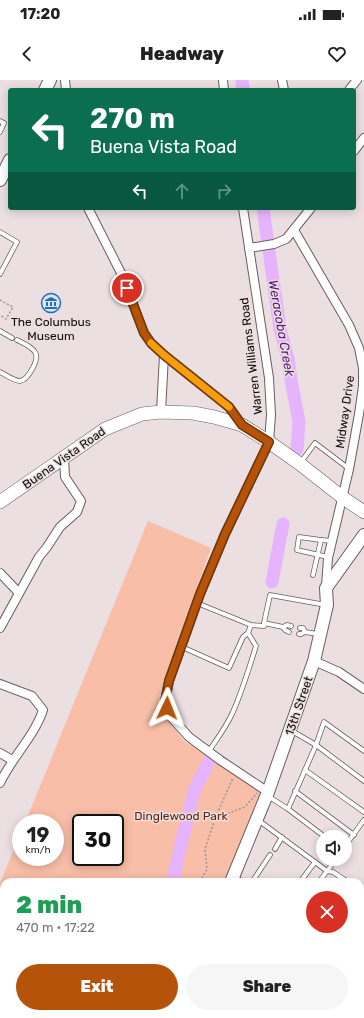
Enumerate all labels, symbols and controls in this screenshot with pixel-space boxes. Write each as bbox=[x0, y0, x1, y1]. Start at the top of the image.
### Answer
text: 17:20 bbox=[20, 5, 60, 23]
icon: back bbox=[16, 43, 38, 65]
text: Headway bbox=[140, 43, 224, 65]
icon: heart bbox=[326, 43, 348, 65]
text: 270 m bbox=[90, 102, 175, 135]
icon: left bbox=[24, 104, 76, 156]
text: Buena Vista Road bbox=[90, 136, 237, 158]
icon: left bbox=[129, 180, 151, 202]
icon: ahead bbox=[171, 180, 193, 202]
icon: right bbox=[213, 180, 235, 202]
pin bbox=[110, 271, 144, 305]
icon: arrive bbox=[116, 277, 138, 299]
water label: Weracoba Creek bbox=[266, 279, 297, 378]
museum icon: The Columbus Museum bbox=[40, 292, 62, 314]
street label: Warren Williams Road bbox=[237, 297, 265, 415]
place label: The Columbus Museum bbox=[11, 315, 91, 343]
street label: Midway Drive bbox=[333, 374, 357, 449]
street label: Buena Vista Road bbox=[20, 424, 108, 492]
street label: 13th Street bbox=[282, 674, 316, 738]
position arrow bbox=[146, 687, 188, 729]
park label: Dinglewood Park bbox=[134, 809, 228, 823]
speed limit sign: 30 bbox=[72, 814, 124, 866]
text: 19 bbox=[27, 823, 49, 847]
map controls bbox=[316, 830, 352, 866]
button: sound bbox=[316, 830, 352, 866]
text: km/h bbox=[26, 844, 50, 856]
text: 2 min bbox=[16, 891, 82, 919]
button: close bbox=[306, 891, 348, 933]
text: 470 m · 17:22 bbox=[16, 920, 95, 935]
button: Exit bbox=[16, 964, 178, 1010]
button: Share bbox=[186, 964, 348, 1010]

